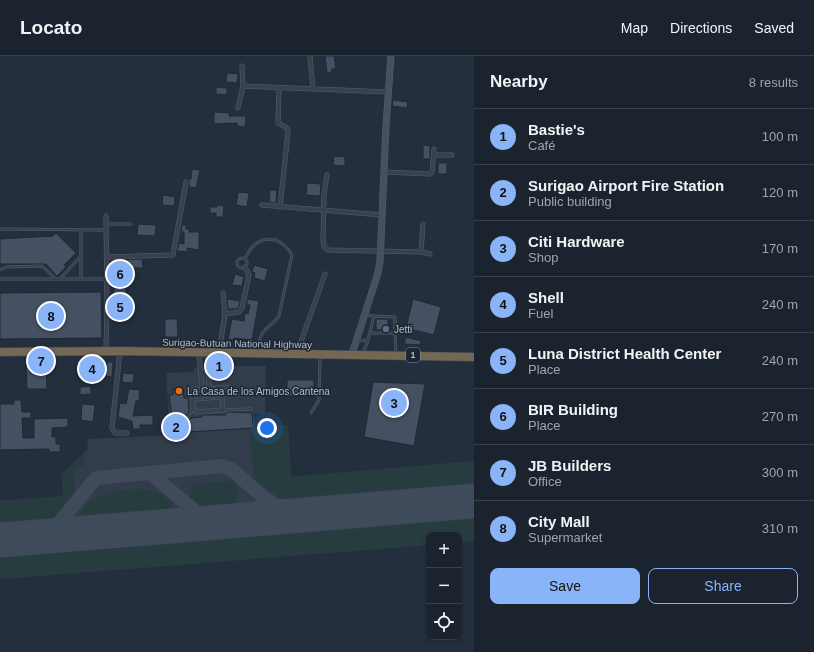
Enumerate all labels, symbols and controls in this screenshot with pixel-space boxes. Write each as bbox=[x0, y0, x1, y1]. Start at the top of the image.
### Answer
text: Locato bbox=[20, 17, 82, 38]
text: Map bbox=[621, 20, 648, 36]
text: Directions bbox=[670, 20, 732, 36]
text: Saved bbox=[754, 20, 794, 36]
text: Nearby bbox=[490, 72, 548, 91]
text: 8 results bbox=[749, 75, 798, 90]
text: Bastie's bbox=[528, 121, 585, 138]
text: 1 bbox=[499, 129, 507, 144]
text: 100 m bbox=[762, 129, 798, 144]
text: Café bbox=[528, 138, 555, 153]
text: Surigao Airport Fire Station bbox=[528, 177, 724, 194]
text: 2 bbox=[499, 185, 507, 200]
text: 120 m bbox=[762, 185, 798, 200]
text: Public building bbox=[528, 194, 612, 209]
text: Citi Hardware bbox=[528, 233, 625, 250]
text: 3 bbox=[499, 241, 507, 256]
text: 170 m bbox=[762, 241, 798, 256]
text: Shop bbox=[528, 250, 558, 265]
pin: 6 bbox=[107, 259, 133, 289]
text: Shell bbox=[528, 289, 564, 306]
pin: 5 bbox=[107, 292, 133, 322]
text: 4 bbox=[499, 297, 507, 312]
text: 240 m bbox=[762, 297, 798, 312]
pin: 8 bbox=[38, 301, 64, 331]
text: Fuel bbox=[528, 306, 553, 321]
marker: Jetti bbox=[381, 324, 391, 334]
place label: Jetti bbox=[394, 324, 412, 335]
street label: Surigao-Butuan National Highway bbox=[162, 337, 312, 350]
text: Luna District Health Center bbox=[528, 345, 721, 362]
pin: 7 bbox=[28, 346, 54, 376]
road number: 1 bbox=[406, 348, 420, 362]
pin: 1 bbox=[206, 351, 232, 381]
text: 5 bbox=[499, 353, 507, 368]
text: 240 m bbox=[762, 353, 798, 368]
pin: 4 bbox=[79, 354, 105, 384]
text: Place bbox=[528, 362, 561, 377]
marker: La Casa de los Amigos Cantena bbox=[174, 386, 184, 396]
place label: La Casa de los Amigos Cantena bbox=[187, 386, 330, 397]
pin: 3 bbox=[381, 388, 407, 418]
text: BIR Building bbox=[528, 401, 618, 418]
text: 6 bbox=[499, 409, 507, 424]
text: 270 m bbox=[762, 409, 798, 424]
pin: 2 bbox=[163, 412, 189, 442]
your location bbox=[257, 418, 277, 438]
text: Place bbox=[528, 418, 561, 433]
text: JB Builders bbox=[528, 457, 611, 474]
text: 7 bbox=[499, 465, 507, 480]
text: 300 m bbox=[762, 465, 798, 480]
text: Office bbox=[528, 474, 562, 489]
text: City Mall bbox=[528, 513, 590, 530]
text: 8 bbox=[499, 521, 507, 536]
text: 310 m bbox=[762, 521, 798, 536]
text: Supermarket bbox=[528, 530, 602, 545]
map controls bbox=[426, 532, 462, 640]
button: + bbox=[426, 532, 462, 568]
button: − bbox=[426, 568, 462, 604]
button: Save bbox=[490, 568, 640, 604]
button: Share bbox=[648, 568, 798, 604]
button: locate bbox=[426, 604, 462, 640]

